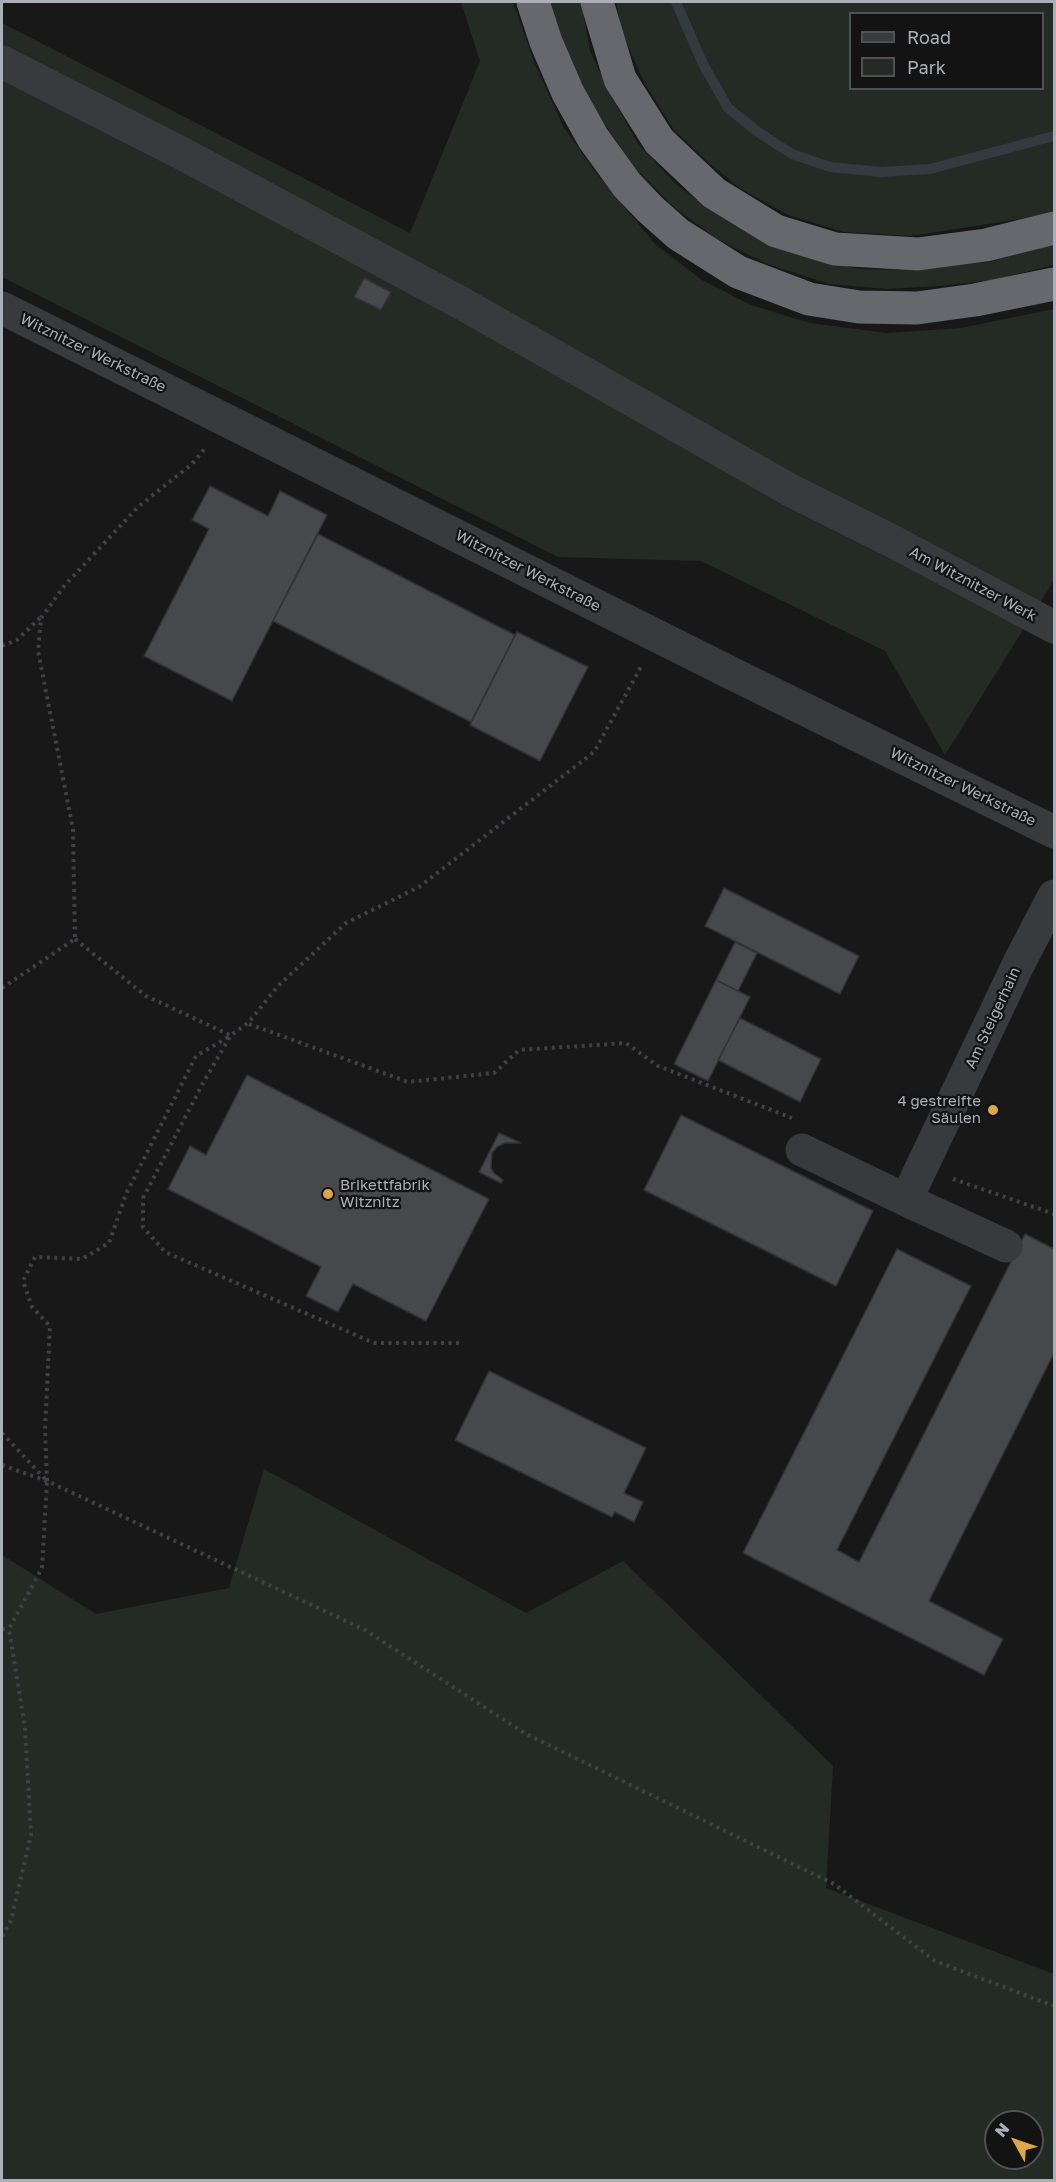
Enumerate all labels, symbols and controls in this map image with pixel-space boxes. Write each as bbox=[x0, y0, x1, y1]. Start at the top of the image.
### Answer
legend bbox=[849, 12, 1044, 90]
text: Road bbox=[907, 26, 951, 48]
text: Park bbox=[907, 56, 946, 78]
street label: Witznitzer Werkstraße bbox=[17, 310, 169, 396]
street label: Witznitzer Werkstraße bbox=[453, 527, 603, 615]
street label: Am Witznitzer Werk bbox=[906, 543, 1040, 625]
street label: Witznitzer Werkstraße bbox=[887, 744, 1039, 830]
street label: Am Steigerhain bbox=[962, 964, 1024, 1072]
place label: 4 gestreifte Säulen bbox=[897, 1092, 981, 1127]
marker: 4 gestreifte Säulen bbox=[986, 1103, 1000, 1117]
place label: Brikettfabrik Witznitz bbox=[340, 1176, 430, 1211]
marker: Brikettfabrik Witznitz bbox=[321, 1187, 335, 1201]
north arrow bbox=[984, 2110, 1044, 2170]
text: N bbox=[990, 2119, 1013, 2141]

